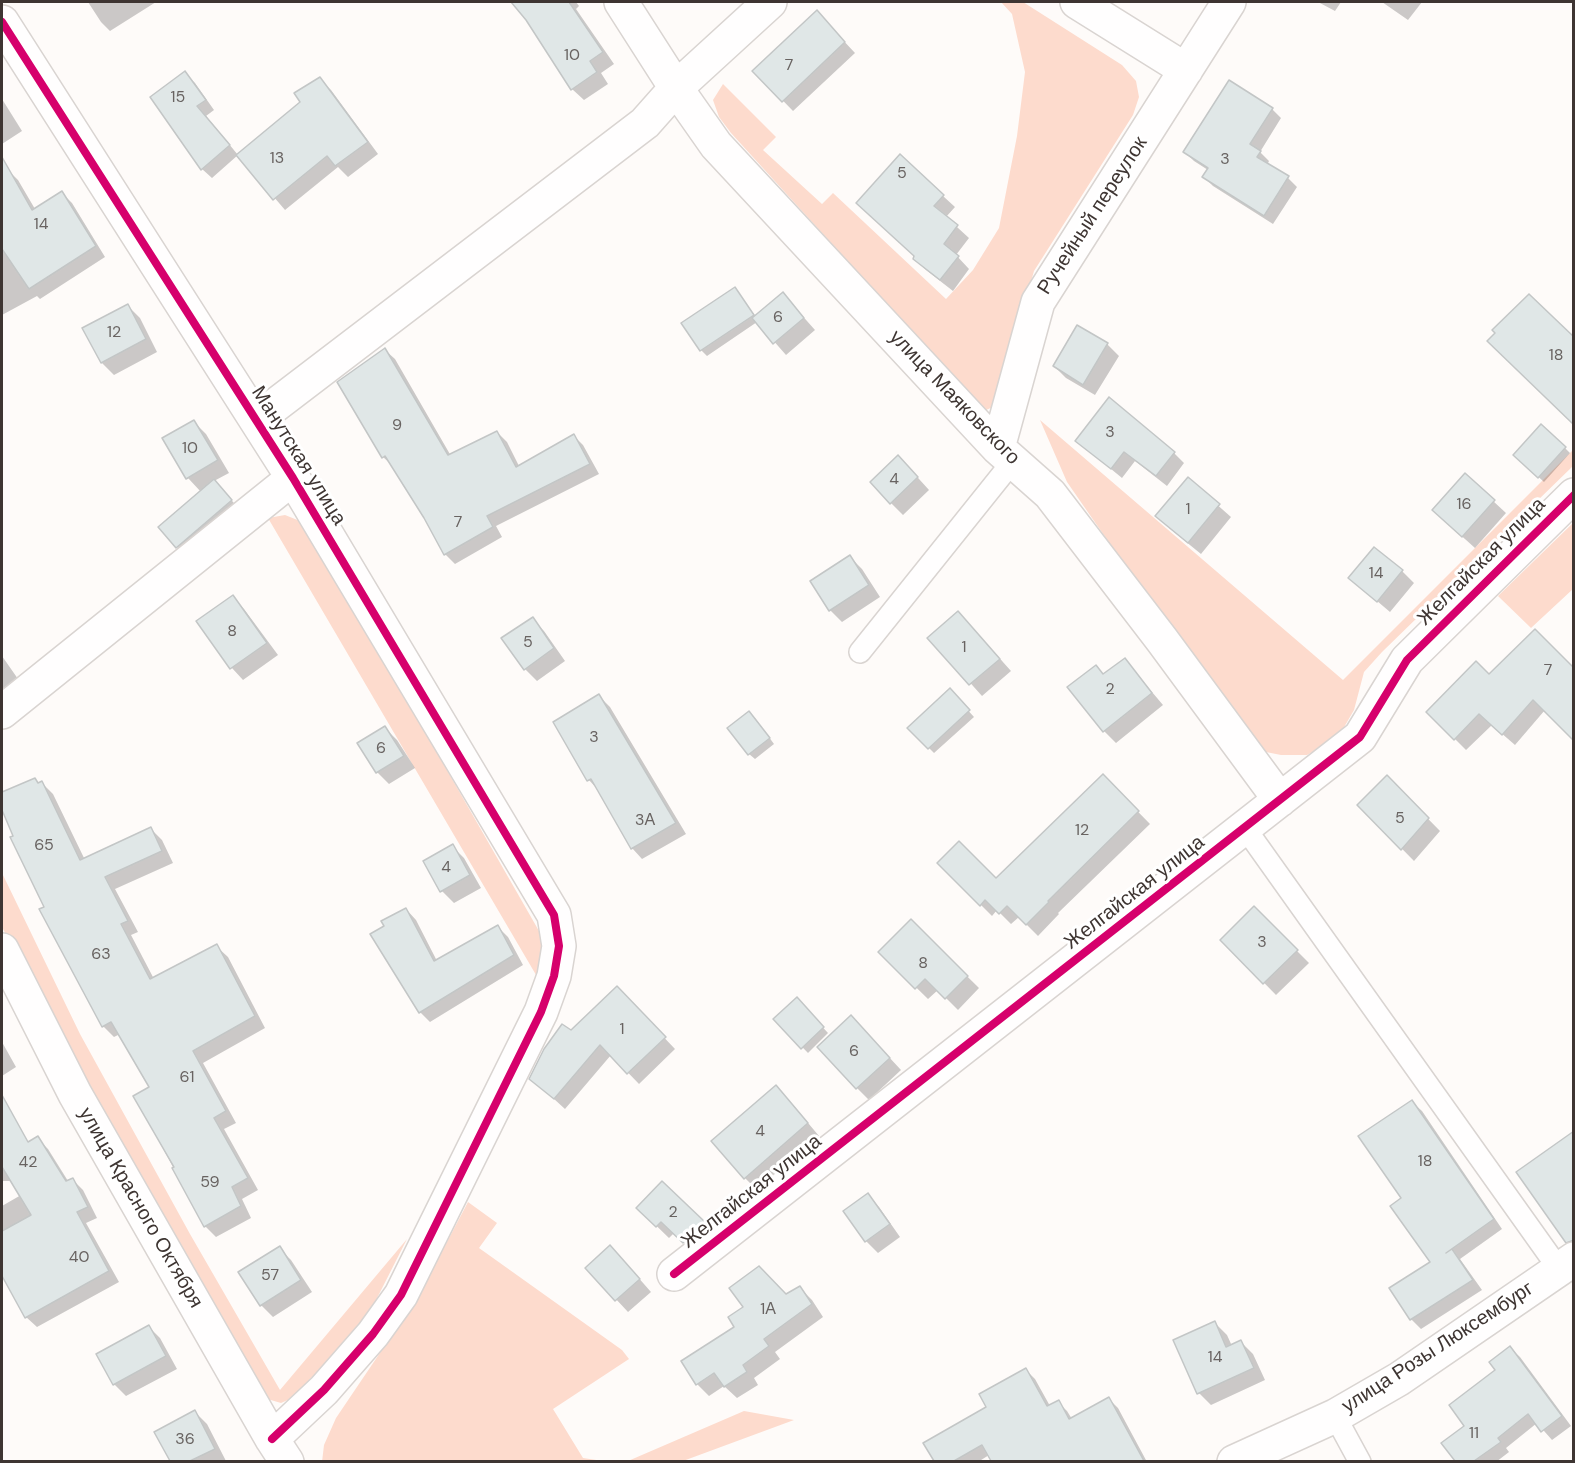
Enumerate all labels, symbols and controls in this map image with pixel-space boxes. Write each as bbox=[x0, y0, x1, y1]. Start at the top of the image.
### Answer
house number: 10 bbox=[564, 46, 580, 66]
house number: 7 bbox=[785, 56, 793, 76]
house number: 15 bbox=[171, 88, 185, 108]
street label: Ручейный переулок bbox=[1033, 133, 1153, 299]
house number: 13 bbox=[270, 149, 284, 169]
house number: 3 bbox=[1220, 150, 1230, 170]
house number: 5 bbox=[897, 164, 907, 184]
house number: 14 bbox=[34, 215, 48, 235]
house number: 6 bbox=[773, 308, 783, 328]
house number: 12 bbox=[107, 323, 121, 343]
street label: улица Маяковского bbox=[884, 326, 1024, 470]
house number: 18 bbox=[1549, 346, 1563, 366]
street label: Манутская улица bbox=[246, 382, 350, 530]
house number: 9 bbox=[392, 416, 402, 436]
house number: 3 bbox=[1105, 423, 1115, 443]
house number: 10 bbox=[182, 439, 198, 459]
house number: 4 bbox=[889, 470, 899, 490]
street label: Желгайская улица bbox=[1413, 493, 1551, 631]
house number: 16 bbox=[1456, 495, 1472, 515]
house number: 1 bbox=[1186, 500, 1190, 520]
house number: 7 bbox=[454, 513, 462, 533]
house number: 14 bbox=[1369, 564, 1383, 584]
house number: 8 bbox=[227, 622, 237, 642]
house number: 5 bbox=[523, 633, 533, 653]
house number: 1 bbox=[962, 638, 966, 658]
house number: 7 bbox=[1544, 661, 1552, 681]
house number: 2 bbox=[1105, 680, 1115, 700]
house number: 3 bbox=[589, 728, 599, 748]
house number: 6 bbox=[376, 739, 386, 759]
house number: 5 bbox=[1395, 809, 1405, 829]
house number: 3А bbox=[635, 811, 655, 831]
house number: 12 bbox=[1075, 821, 1089, 841]
street label: Желгайская улица bbox=[1060, 831, 1210, 955]
house number: 65 bbox=[34, 836, 54, 856]
house number: 4 bbox=[441, 858, 451, 878]
house number: 3 bbox=[1257, 933, 1267, 953]
house number: 63 bbox=[91, 945, 111, 965]
house number: 8 bbox=[918, 954, 928, 974]
house number: 1 bbox=[620, 1020, 624, 1040]
house number: 6 bbox=[849, 1042, 859, 1062]
house number: 61 bbox=[179, 1068, 195, 1088]
street label: улица Красного Октября bbox=[73, 1104, 207, 1312]
house number: 4 bbox=[755, 1122, 765, 1142]
street label: Желгайская улица bbox=[677, 1130, 827, 1254]
house number: 18 bbox=[1418, 1152, 1432, 1172]
house number: 42 bbox=[19, 1153, 37, 1173]
house number: 59 bbox=[200, 1173, 220, 1193]
house number: 2 bbox=[668, 1203, 678, 1223]
house number: 40 bbox=[69, 1248, 89, 1268]
house number: 57 bbox=[261, 1266, 279, 1286]
street label: улица Розы Люксембург bbox=[1338, 1277, 1538, 1419]
house number: 1А bbox=[760, 1300, 776, 1320]
house number: 14 bbox=[1208, 1348, 1222, 1368]
house number: 11 bbox=[1469, 1424, 1479, 1444]
house number: 36 bbox=[175, 1430, 195, 1450]

